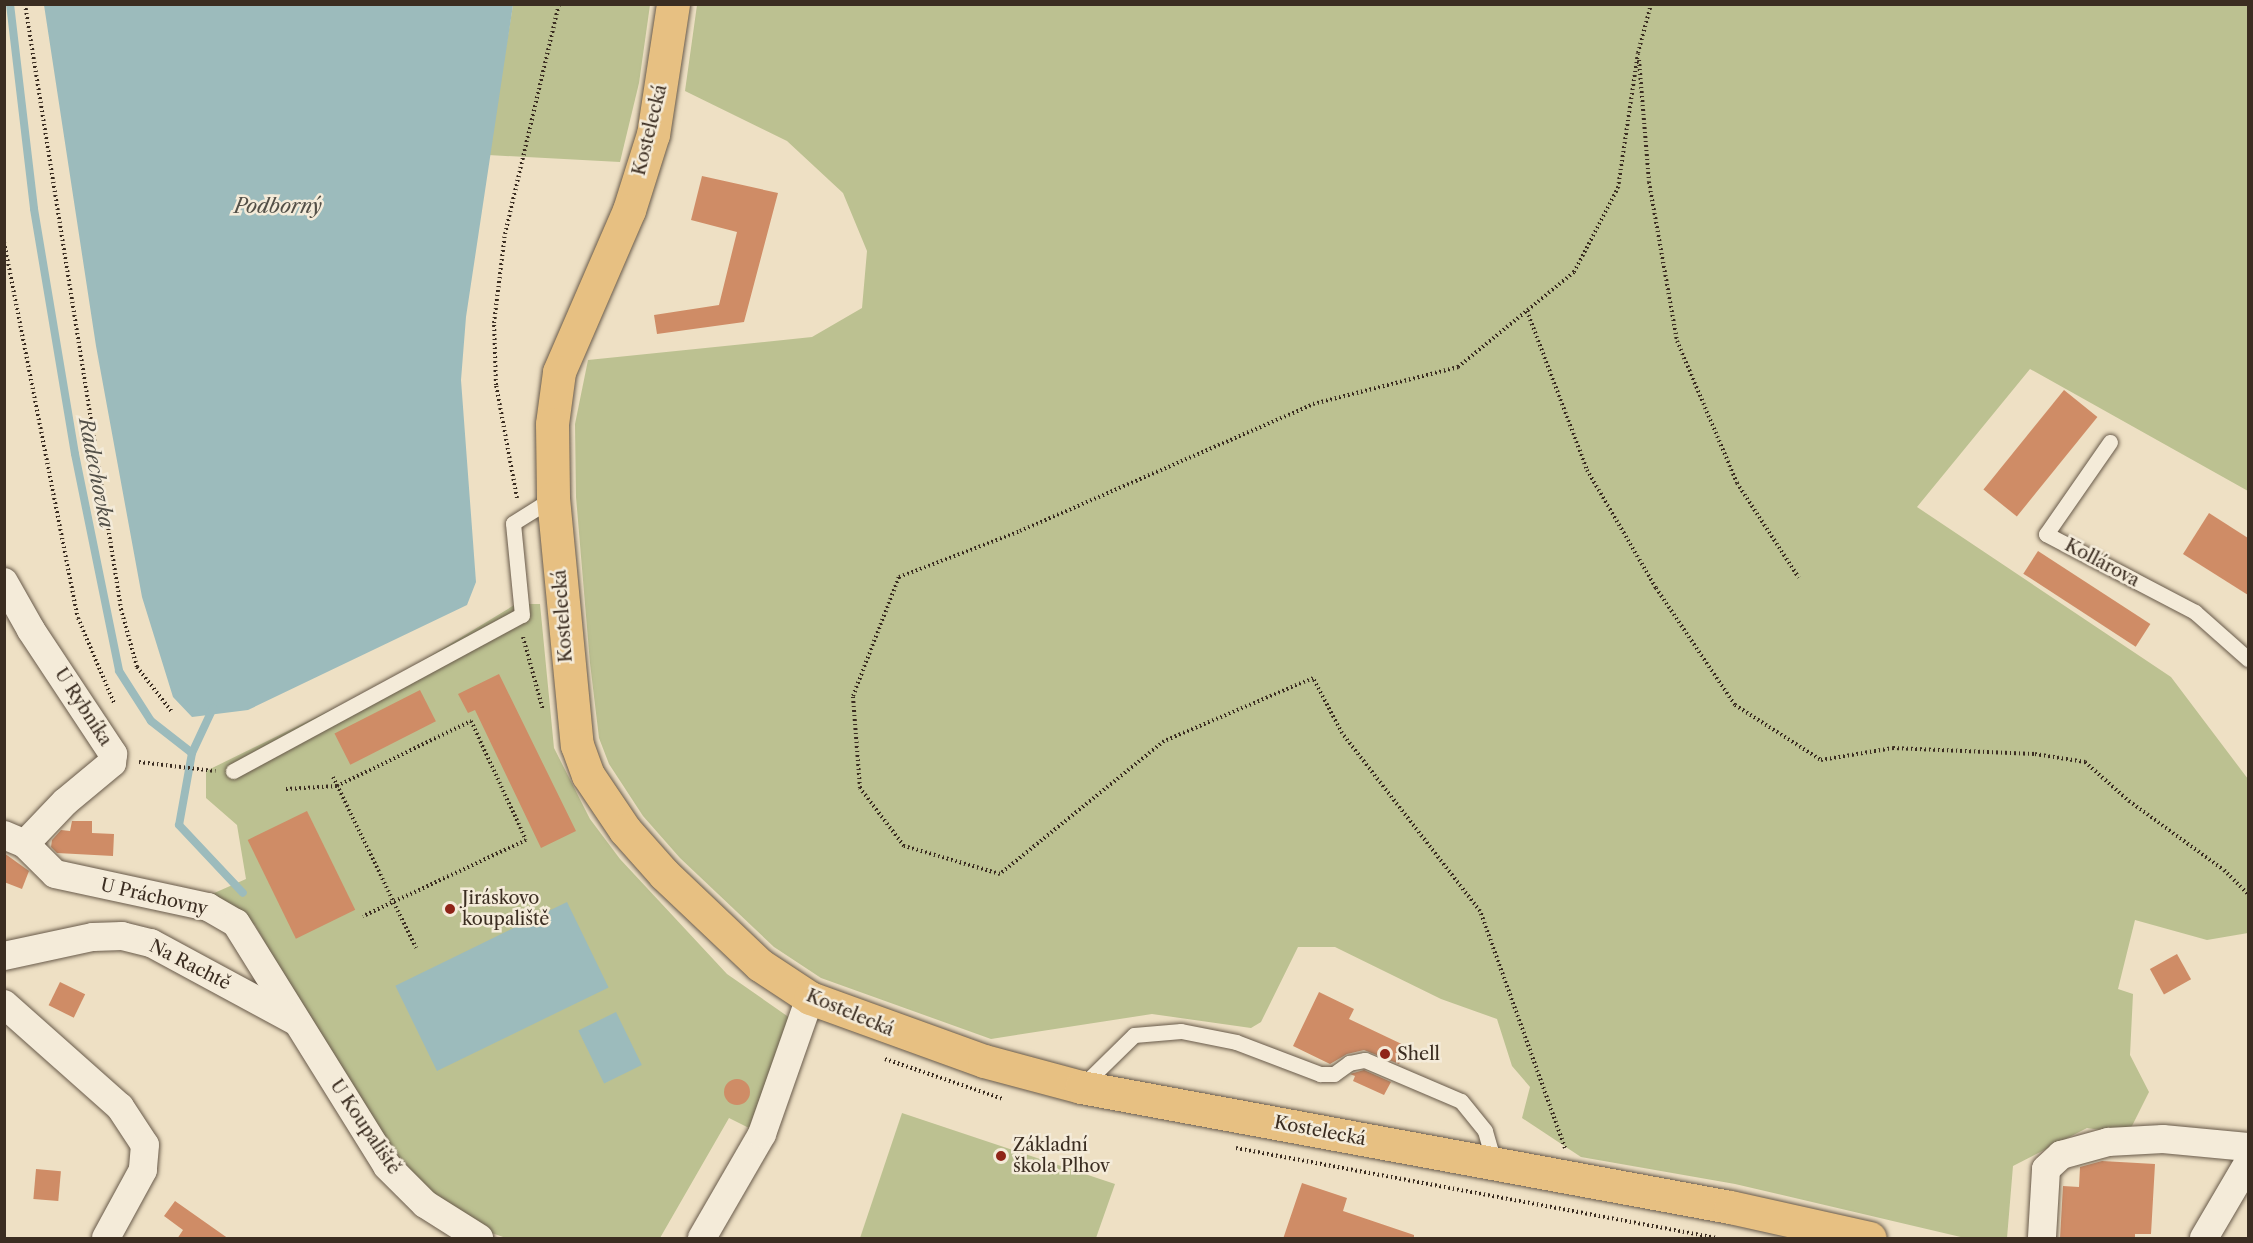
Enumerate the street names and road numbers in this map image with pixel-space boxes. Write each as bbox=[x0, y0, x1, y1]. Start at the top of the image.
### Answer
street label: Kostelecká bbox=[628, 82, 672, 178]
street label: Kollárova bbox=[2061, 534, 2143, 592]
street label: Kostelecká bbox=[549, 569, 577, 663]
street label: U Rybníka bbox=[50, 664, 116, 750]
street label: U Práchovny bbox=[98, 874, 210, 920]
street label: Na Rachtě bbox=[146, 935, 234, 995]
street label: Kostelecká bbox=[803, 985, 897, 1041]
street label: U Koupaliště bbox=[325, 1075, 405, 1179]
street label: Kostelecká bbox=[1272, 1112, 1368, 1150]

